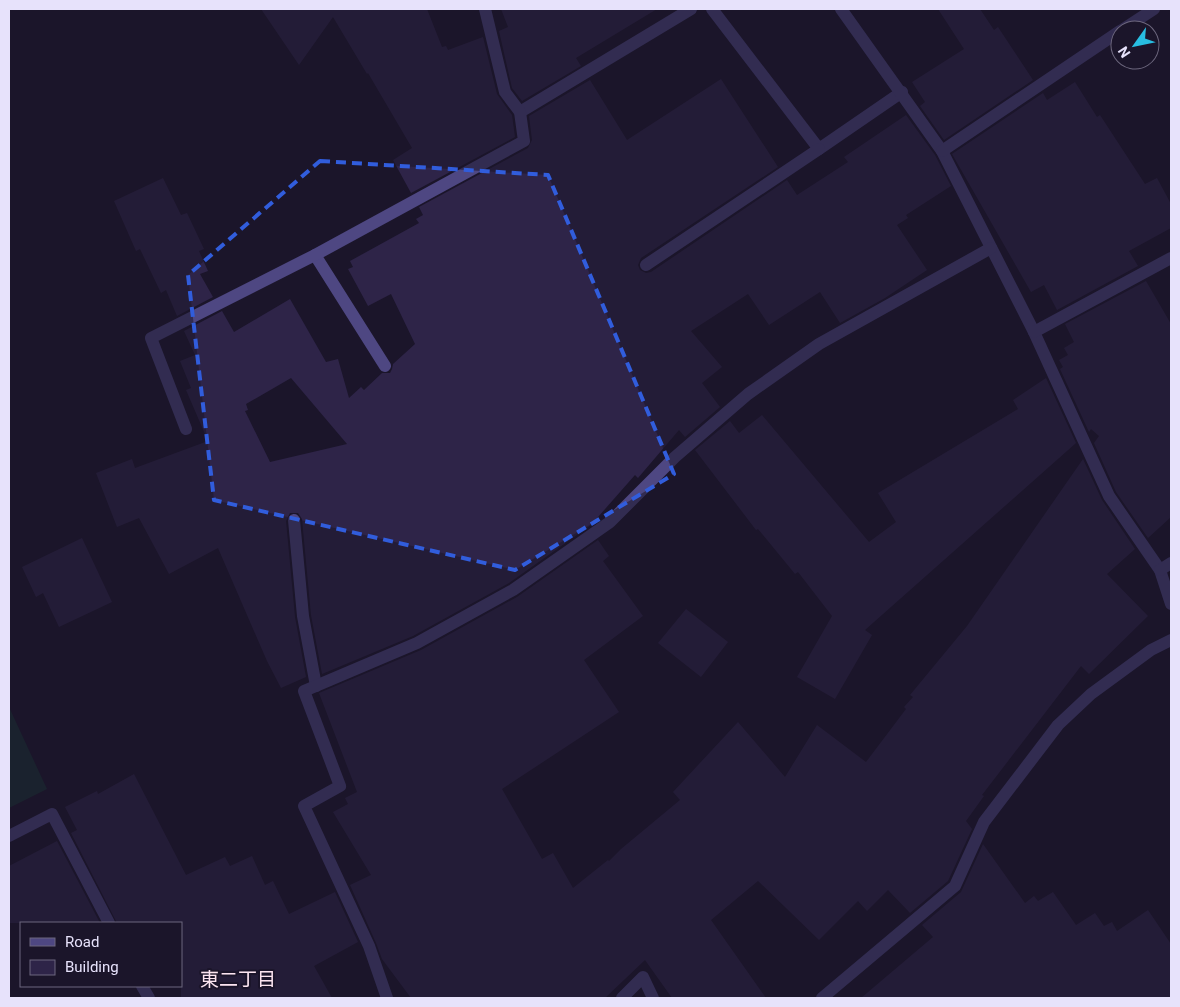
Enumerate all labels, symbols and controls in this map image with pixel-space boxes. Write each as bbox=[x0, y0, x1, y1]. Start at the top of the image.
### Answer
north arrow bbox=[1110, 20, 1160, 70]
text: N bbox=[1115, 44, 1134, 61]
legend bbox=[20, 922, 182, 987]
text: Road bbox=[65, 933, 99, 951]
text: Building bbox=[65, 958, 119, 976]
district label: 東二丁目 bbox=[200, 968, 276, 991]

